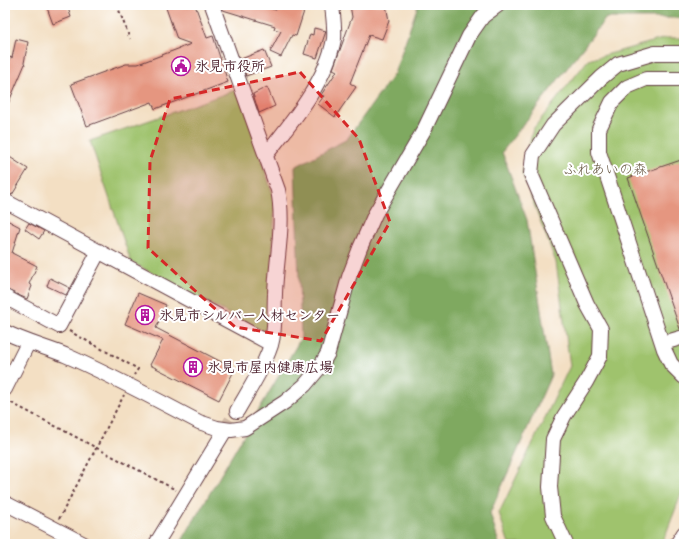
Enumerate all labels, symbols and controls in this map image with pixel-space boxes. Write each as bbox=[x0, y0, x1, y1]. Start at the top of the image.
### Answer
public building icon: 氷見市役所 bbox=[170, 55, 192, 77]
place label: 氷見市役所 bbox=[195, 58, 265, 75]
park label: ふれあいの森 bbox=[563, 161, 647, 178]
building icon: 氷見市シルバー人材センター bbox=[134, 304, 156, 326]
place label: 氷見市シルバー人材センター bbox=[159, 307, 340, 324]
building icon: 氷見市屋内健康広場 bbox=[182, 356, 204, 378]
place label: 氷見市屋内健康広場 bbox=[207, 359, 333, 376]

